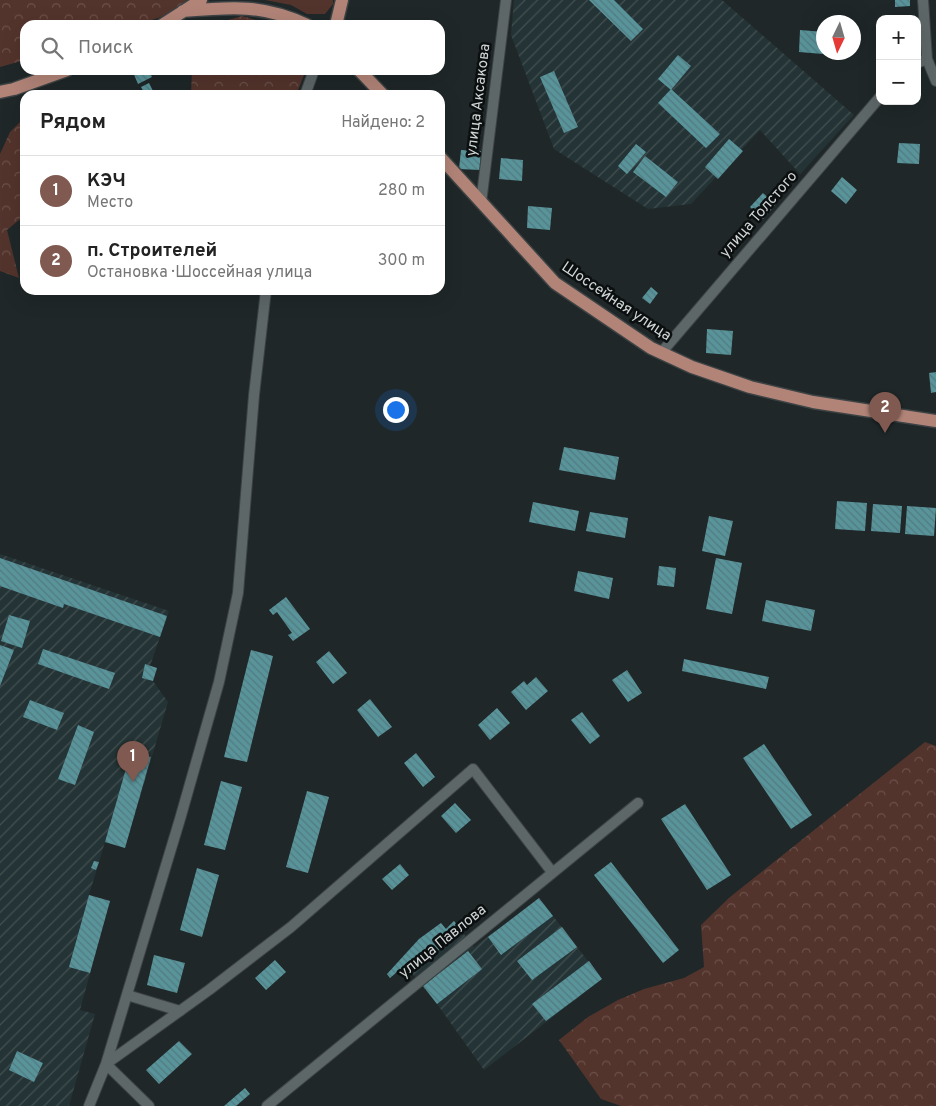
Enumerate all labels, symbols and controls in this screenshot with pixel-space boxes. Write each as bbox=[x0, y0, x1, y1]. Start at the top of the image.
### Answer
north arrow bbox=[816, 15, 861, 60]
map controls bbox=[876, 15, 921, 105]
button: + bbox=[876, 15, 921, 60]
search box bbox=[20, 20, 445, 75]
icon: search bbox=[38, 34, 66, 62]
text: Поиск bbox=[78, 36, 134, 60]
street label: улица Аксакова bbox=[463, 42, 495, 158]
button: − bbox=[876, 60, 921, 105]
text: Рядом bbox=[40, 109, 106, 136]
text: Найдено: 2 bbox=[341, 113, 425, 133]
street label: улица Толстого bbox=[716, 168, 802, 262]
text: КЭЧ bbox=[87, 169, 126, 193]
text: 1 bbox=[53, 181, 59, 201]
text: 280 m bbox=[378, 181, 425, 201]
text: Место bbox=[87, 193, 133, 213]
text: п. Строителей bbox=[87, 239, 217, 263]
text: 2 bbox=[51, 251, 61, 271]
text: 300 m bbox=[378, 251, 425, 271]
street label: Шоссейная улица bbox=[557, 258, 675, 346]
text: Остановка · Шоссейная улица bbox=[87, 263, 312, 283]
pin: 2 bbox=[869, 392, 901, 433]
your location bbox=[383, 397, 409, 423]
pin: 1 bbox=[117, 741, 149, 782]
street label: улица Павлова bbox=[395, 901, 491, 983]

